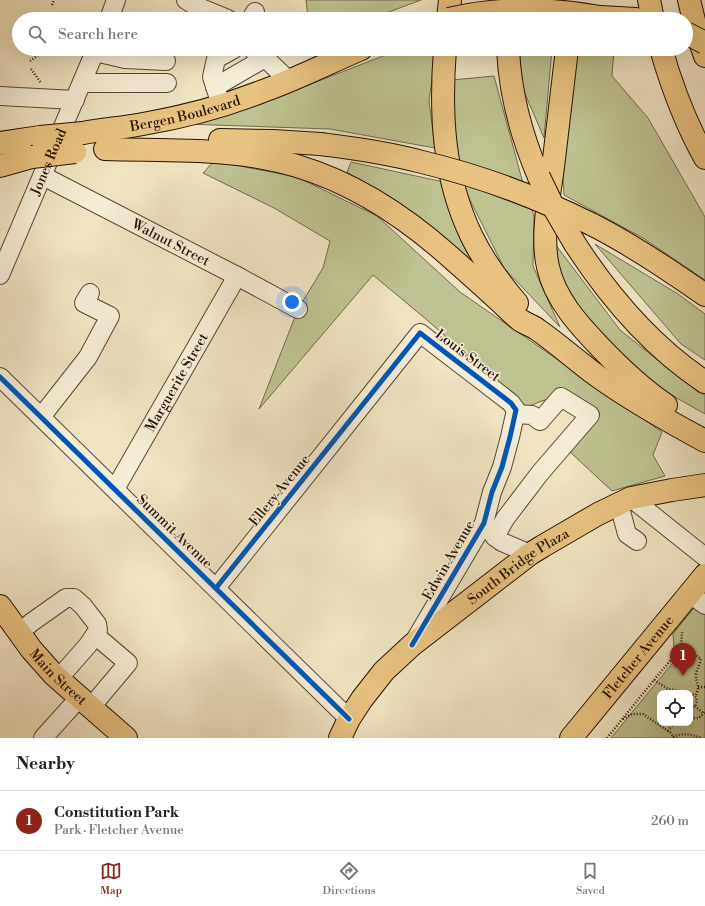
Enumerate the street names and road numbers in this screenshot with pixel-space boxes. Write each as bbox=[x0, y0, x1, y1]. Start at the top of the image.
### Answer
street label: Bergen Boulevard bbox=[128, 92, 243, 136]
street label: Jones Road bbox=[26, 126, 71, 199]
street label: Walnut Street bbox=[128, 215, 213, 270]
street label: Louis Street bbox=[431, 326, 504, 386]
street label: Marguerite Street bbox=[141, 330, 213, 436]
street label: Ellery Avenue bbox=[245, 451, 314, 530]
street label: Summit Avenue bbox=[132, 491, 216, 573]
street label: Edwin Avenue bbox=[419, 517, 479, 604]
street label: South Bridge Plaza bbox=[464, 524, 573, 609]
street label: Fletcher Avenue bbox=[599, 612, 678, 703]
street label: Main Street bbox=[25, 645, 90, 710]

